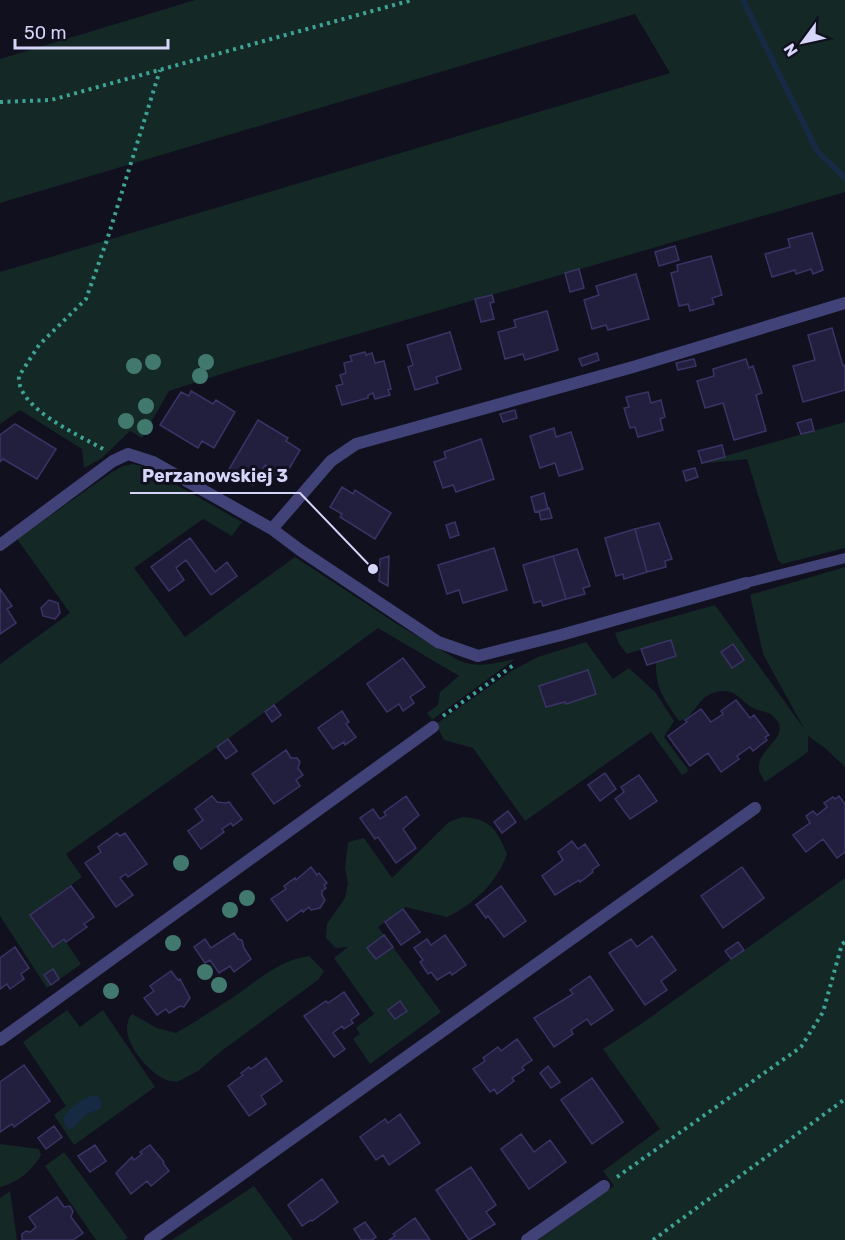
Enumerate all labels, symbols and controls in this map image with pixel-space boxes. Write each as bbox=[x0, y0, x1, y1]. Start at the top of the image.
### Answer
scale bar bbox=[15, 12, 168, 50]
north arrow bbox=[773, 12, 833, 72]
text: 50 m bbox=[24, 22, 67, 44]
text: N bbox=[780, 40, 802, 60]
callout: Perzanowskiej 3 bbox=[130, 457, 300, 493]
text: Perzanowskiej 3 bbox=[142, 465, 288, 487]

